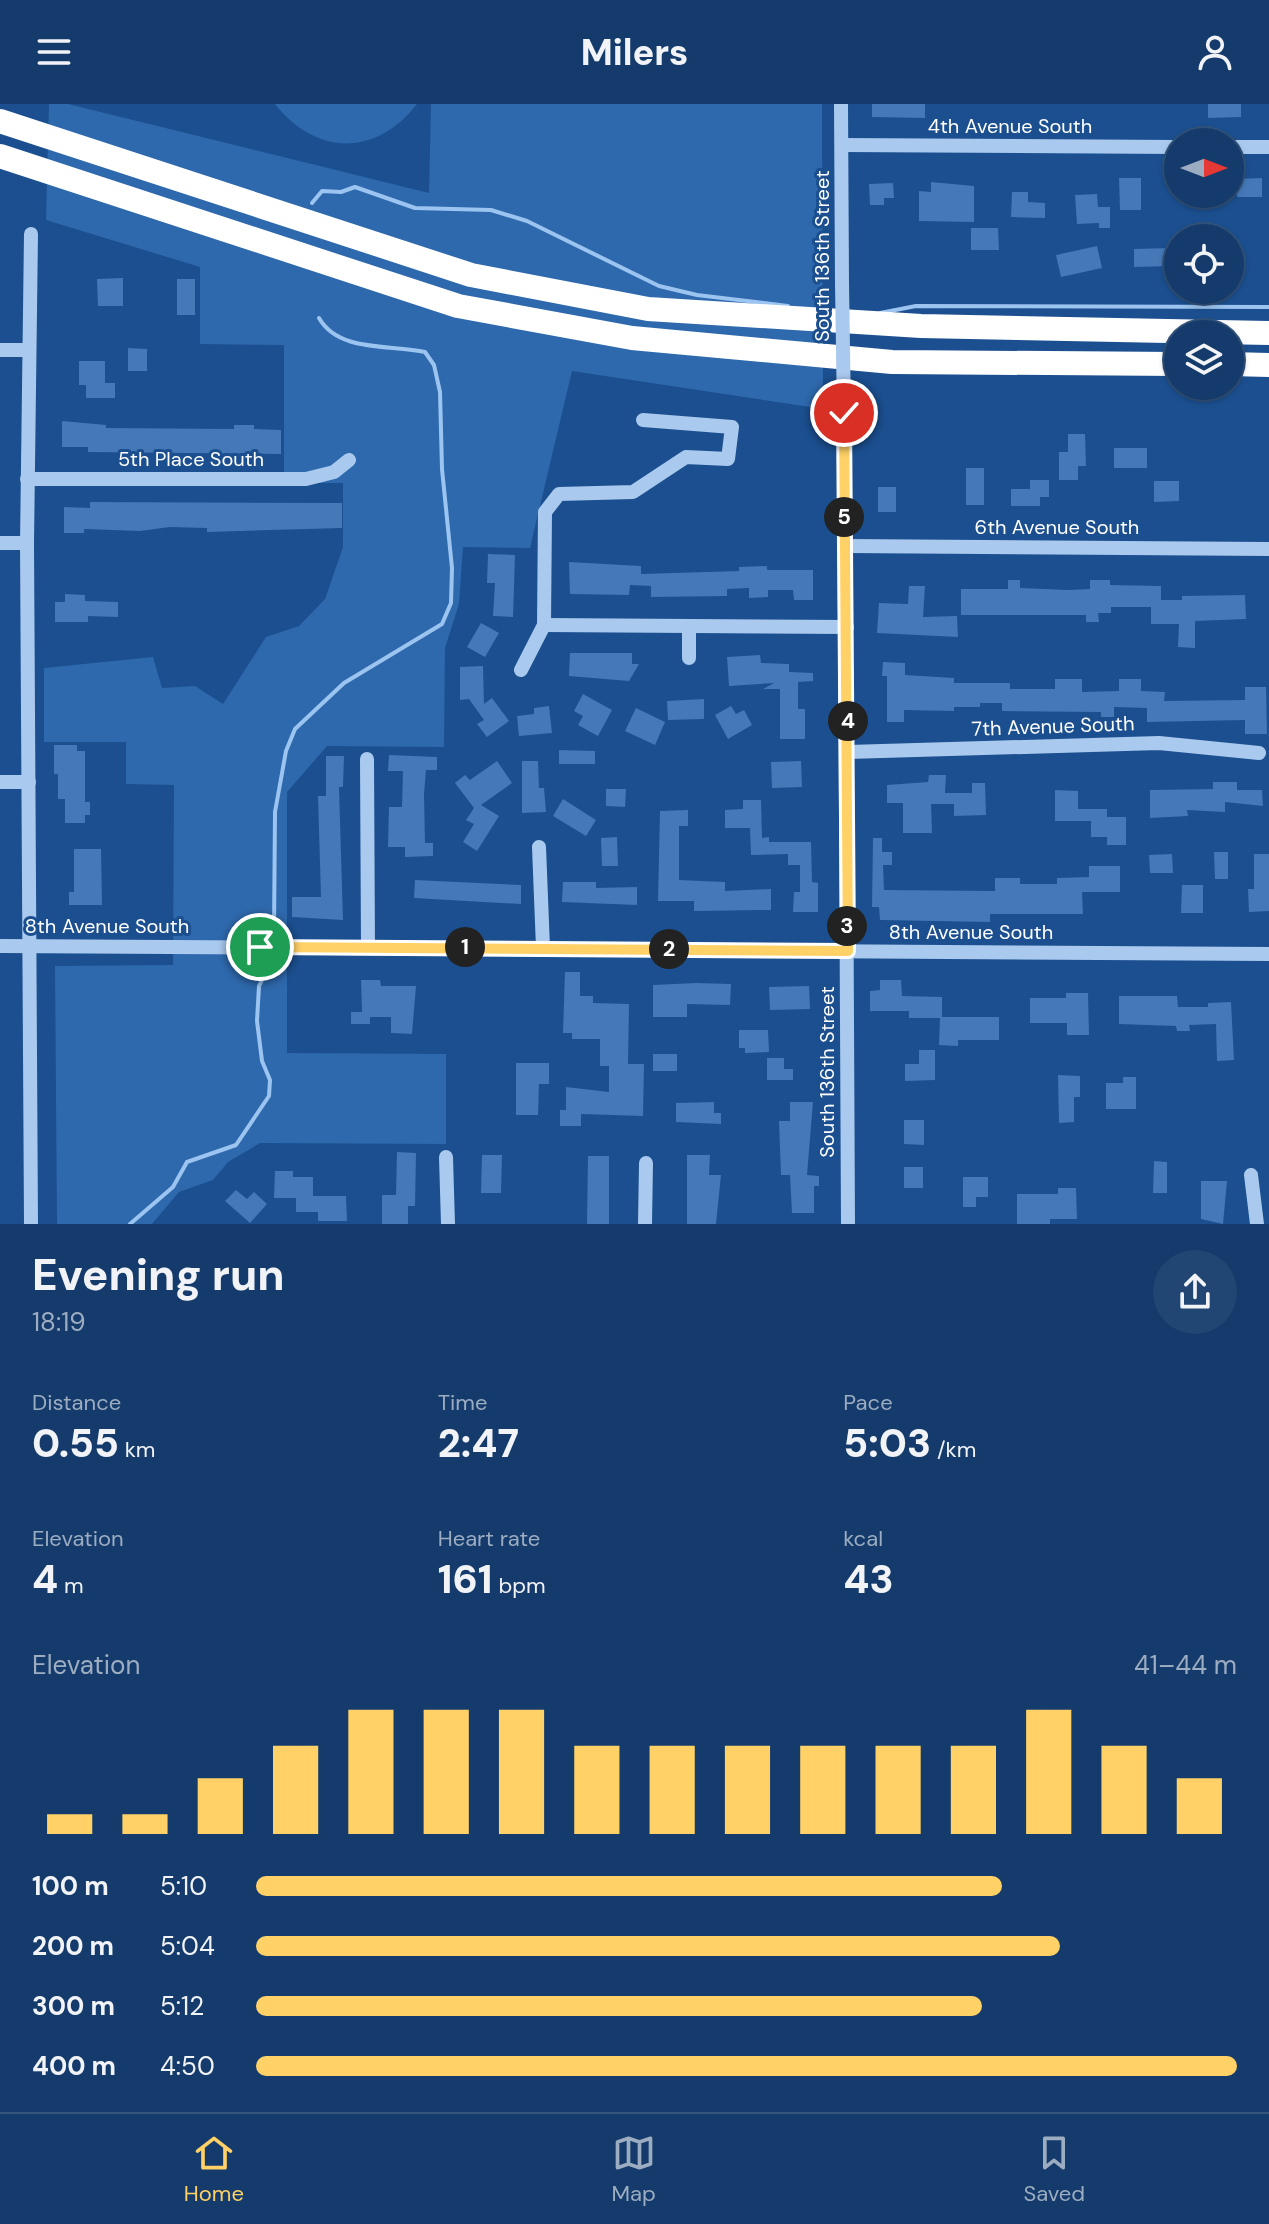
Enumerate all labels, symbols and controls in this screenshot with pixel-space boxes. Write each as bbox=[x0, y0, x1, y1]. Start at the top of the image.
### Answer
text: Milers bbox=[581, 29, 688, 76]
icon: menu bbox=[32, 30, 76, 74]
icon: person bbox=[1193, 30, 1237, 74]
street label: 4th Avenue South bbox=[928, 113, 1092, 139]
north arrow bbox=[1164, 128, 1244, 208]
map controls bbox=[1164, 128, 1244, 400]
street label: South 136th Street bbox=[809, 170, 835, 342]
button: locate bbox=[1164, 224, 1244, 304]
button: layers bbox=[1164, 320, 1244, 400]
pin bbox=[810, 379, 878, 447]
icon: check bbox=[822, 391, 866, 435]
street label: 5th Place South bbox=[118, 446, 264, 472]
pin: 5 bbox=[824, 497, 864, 537]
text: 5 bbox=[837, 502, 851, 531]
street label: 6th Avenue South bbox=[975, 514, 1139, 540]
pin: 4 bbox=[828, 701, 868, 741]
text: 4 bbox=[841, 706, 855, 735]
street label: 7th Avenue South bbox=[971, 710, 1135, 742]
pin: 3 bbox=[827, 906, 867, 946]
text: 3 bbox=[840, 911, 854, 940]
street label: 8th Avenue South bbox=[25, 913, 189, 939]
pin bbox=[226, 913, 294, 981]
street label: 8th Avenue South bbox=[889, 919, 1053, 945]
icon: arrive bbox=[238, 925, 282, 969]
pin: 1 bbox=[445, 927, 485, 967]
pin: 2 bbox=[649, 929, 689, 969]
text: 1 bbox=[461, 932, 469, 961]
text: 2 bbox=[663, 934, 675, 963]
street label: South 136th Street bbox=[814, 986, 840, 1158]
text: Evening run bbox=[32, 1246, 285, 1304]
button: share bbox=[1153, 1250, 1237, 1334]
text: 18:19 bbox=[32, 1305, 86, 1339]
text: Distance bbox=[32, 1388, 121, 1417]
text: Time bbox=[438, 1388, 487, 1417]
text: Pace bbox=[843, 1388, 893, 1417]
text: 0.55 bbox=[32, 1417, 119, 1469]
text: 2:47 bbox=[438, 1417, 519, 1469]
text: 5:03 bbox=[843, 1417, 931, 1469]
text: km bbox=[119, 1435, 155, 1464]
text: /km bbox=[931, 1435, 976, 1464]
text: Elevation bbox=[32, 1524, 124, 1553]
text: Heart rate bbox=[438, 1524, 540, 1553]
text: kcal bbox=[843, 1524, 883, 1553]
text: 4 bbox=[32, 1553, 58, 1605]
text: 161 bbox=[438, 1553, 493, 1605]
text: 43 bbox=[843, 1553, 894, 1605]
text: m bbox=[58, 1571, 84, 1600]
text: bpm bbox=[493, 1571, 546, 1600]
text: Elevation bbox=[32, 1648, 140, 1682]
text: 41–44 m bbox=[1134, 1648, 1237, 1682]
text: 100 m bbox=[32, 1869, 109, 1903]
text: 5:10 bbox=[160, 1869, 207, 1903]
text: 200 m bbox=[32, 1929, 114, 1963]
text: 5:04 bbox=[160, 1929, 215, 1963]
text: 300 m bbox=[32, 1989, 115, 2023]
text: 5:12 bbox=[160, 1989, 204, 2023]
text: 400 m bbox=[32, 2049, 116, 2083]
text: 4:50 bbox=[160, 2049, 215, 2083]
tab: Home bbox=[184, 2131, 244, 2208]
tab: Map bbox=[612, 2131, 656, 2208]
tab: Saved bbox=[1023, 2131, 1085, 2208]

